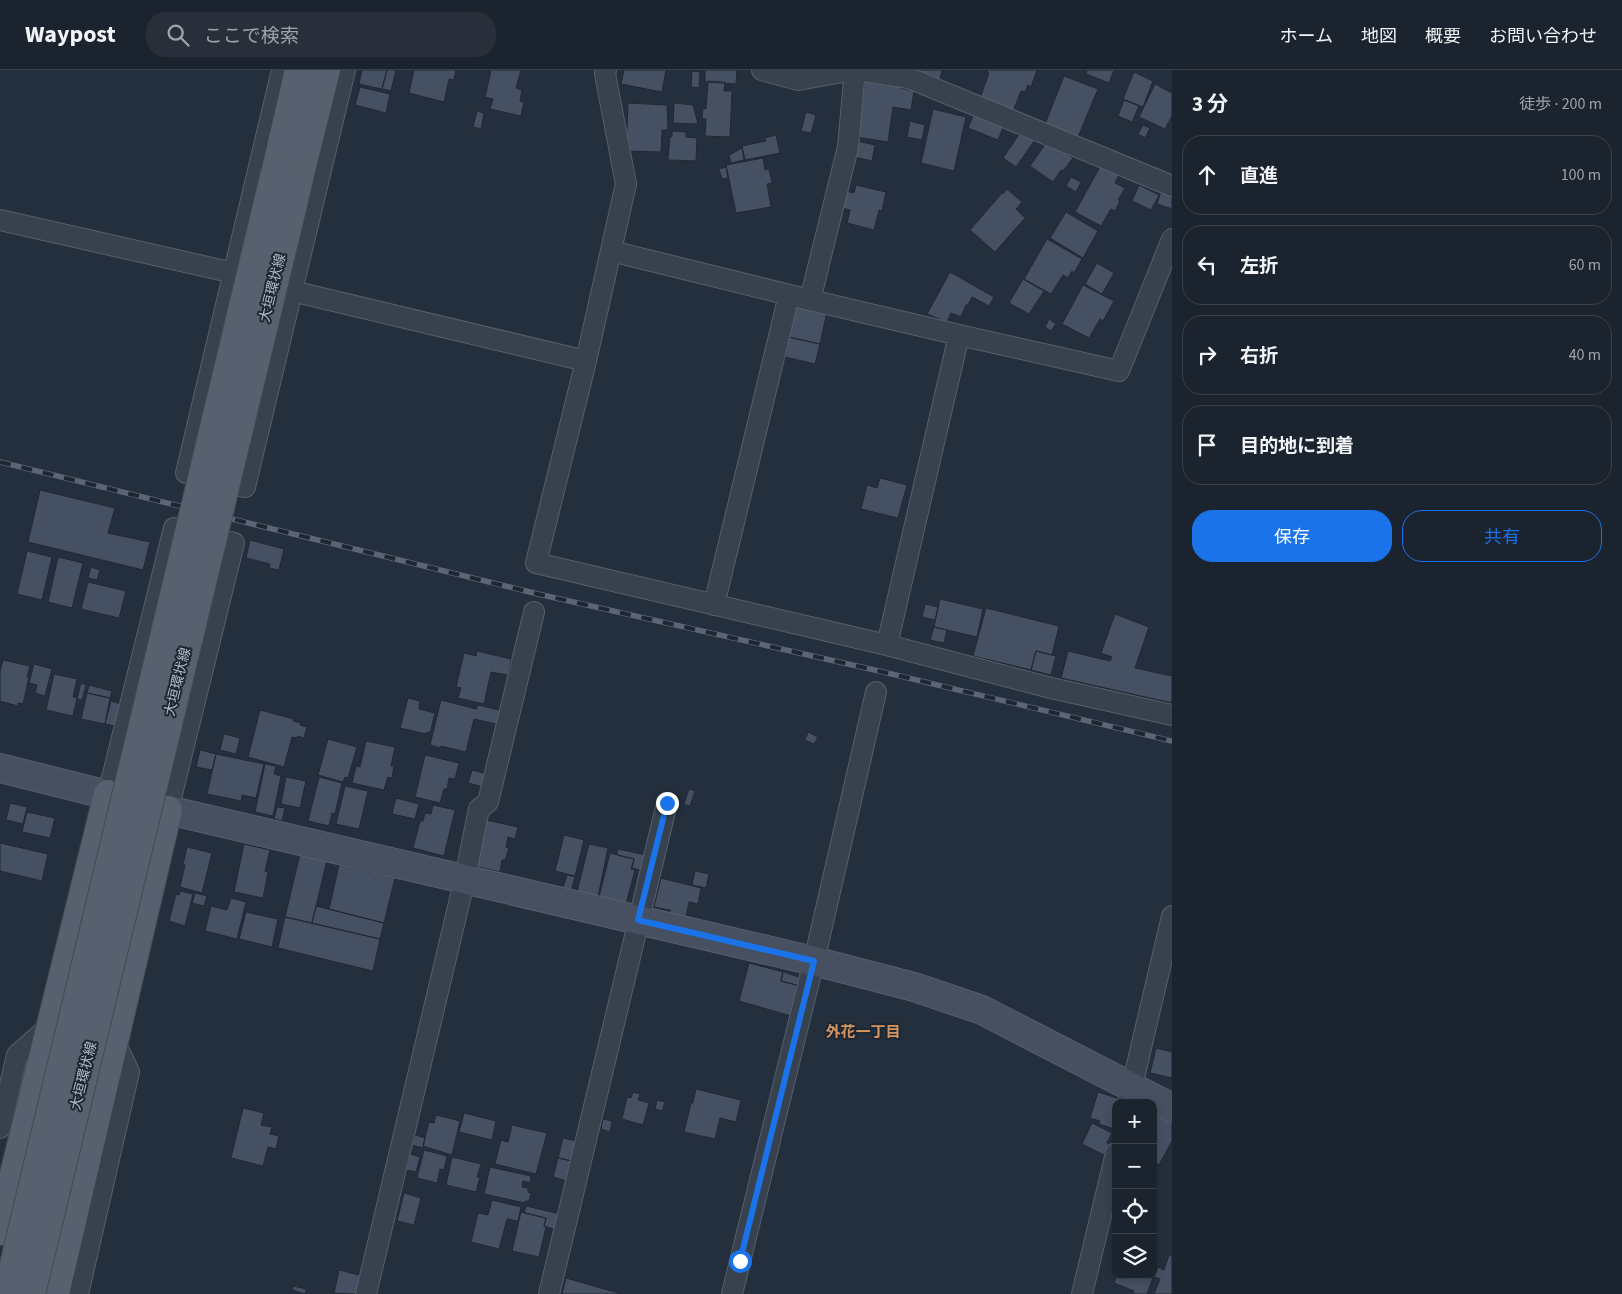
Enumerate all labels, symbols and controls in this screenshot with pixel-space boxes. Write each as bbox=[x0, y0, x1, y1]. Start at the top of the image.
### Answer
search box bbox=[146, 12, 496, 57]
text: Waypost bbox=[25, 17, 116, 52]
icon: search bbox=[164, 21, 192, 49]
text: ここで検索 bbox=[204, 23, 299, 50]
text: ホーム bbox=[1280, 24, 1333, 49]
text: 地図 bbox=[1361, 24, 1397, 49]
text: 概要 bbox=[1425, 24, 1461, 49]
text: お問い合わせ bbox=[1489, 24, 1597, 49]
text: 3 分 bbox=[1192, 89, 1228, 119]
text: 徒歩 · 200 m bbox=[1519, 93, 1602, 115]
icon: ahead bbox=[1193, 161, 1221, 189]
text: 直進 bbox=[1240, 163, 1278, 190]
text: 100 m bbox=[1561, 164, 1601, 186]
icon: left bbox=[1193, 251, 1221, 279]
street label: 大垣環状線 bbox=[255, 252, 291, 324]
text: 左折 bbox=[1240, 253, 1278, 280]
text: 60 m bbox=[1569, 254, 1601, 276]
icon: right bbox=[1193, 341, 1221, 369]
text: 右折 bbox=[1240, 343, 1278, 370]
text: 40 m bbox=[1569, 344, 1601, 366]
icon: arrive bbox=[1193, 431, 1221, 459]
text: 目的地に到着 bbox=[1240, 433, 1354, 460]
button: 保存 bbox=[1192, 510, 1392, 562]
button: 共有 bbox=[1402, 510, 1602, 562]
street label: 大垣環状線 bbox=[160, 646, 196, 718]
route end bbox=[656, 792, 679, 815]
district label: 外花一丁目 bbox=[825, 1022, 901, 1043]
street label: 大垣環状線 bbox=[66, 1040, 102, 1112]
map controls bbox=[1112, 1099, 1157, 1279]
button: + bbox=[1112, 1099, 1157, 1144]
button: − bbox=[1112, 1144, 1157, 1189]
button: locate bbox=[1112, 1189, 1157, 1234]
button: layers bbox=[1112, 1234, 1157, 1279]
route start bbox=[729, 1250, 752, 1273]

